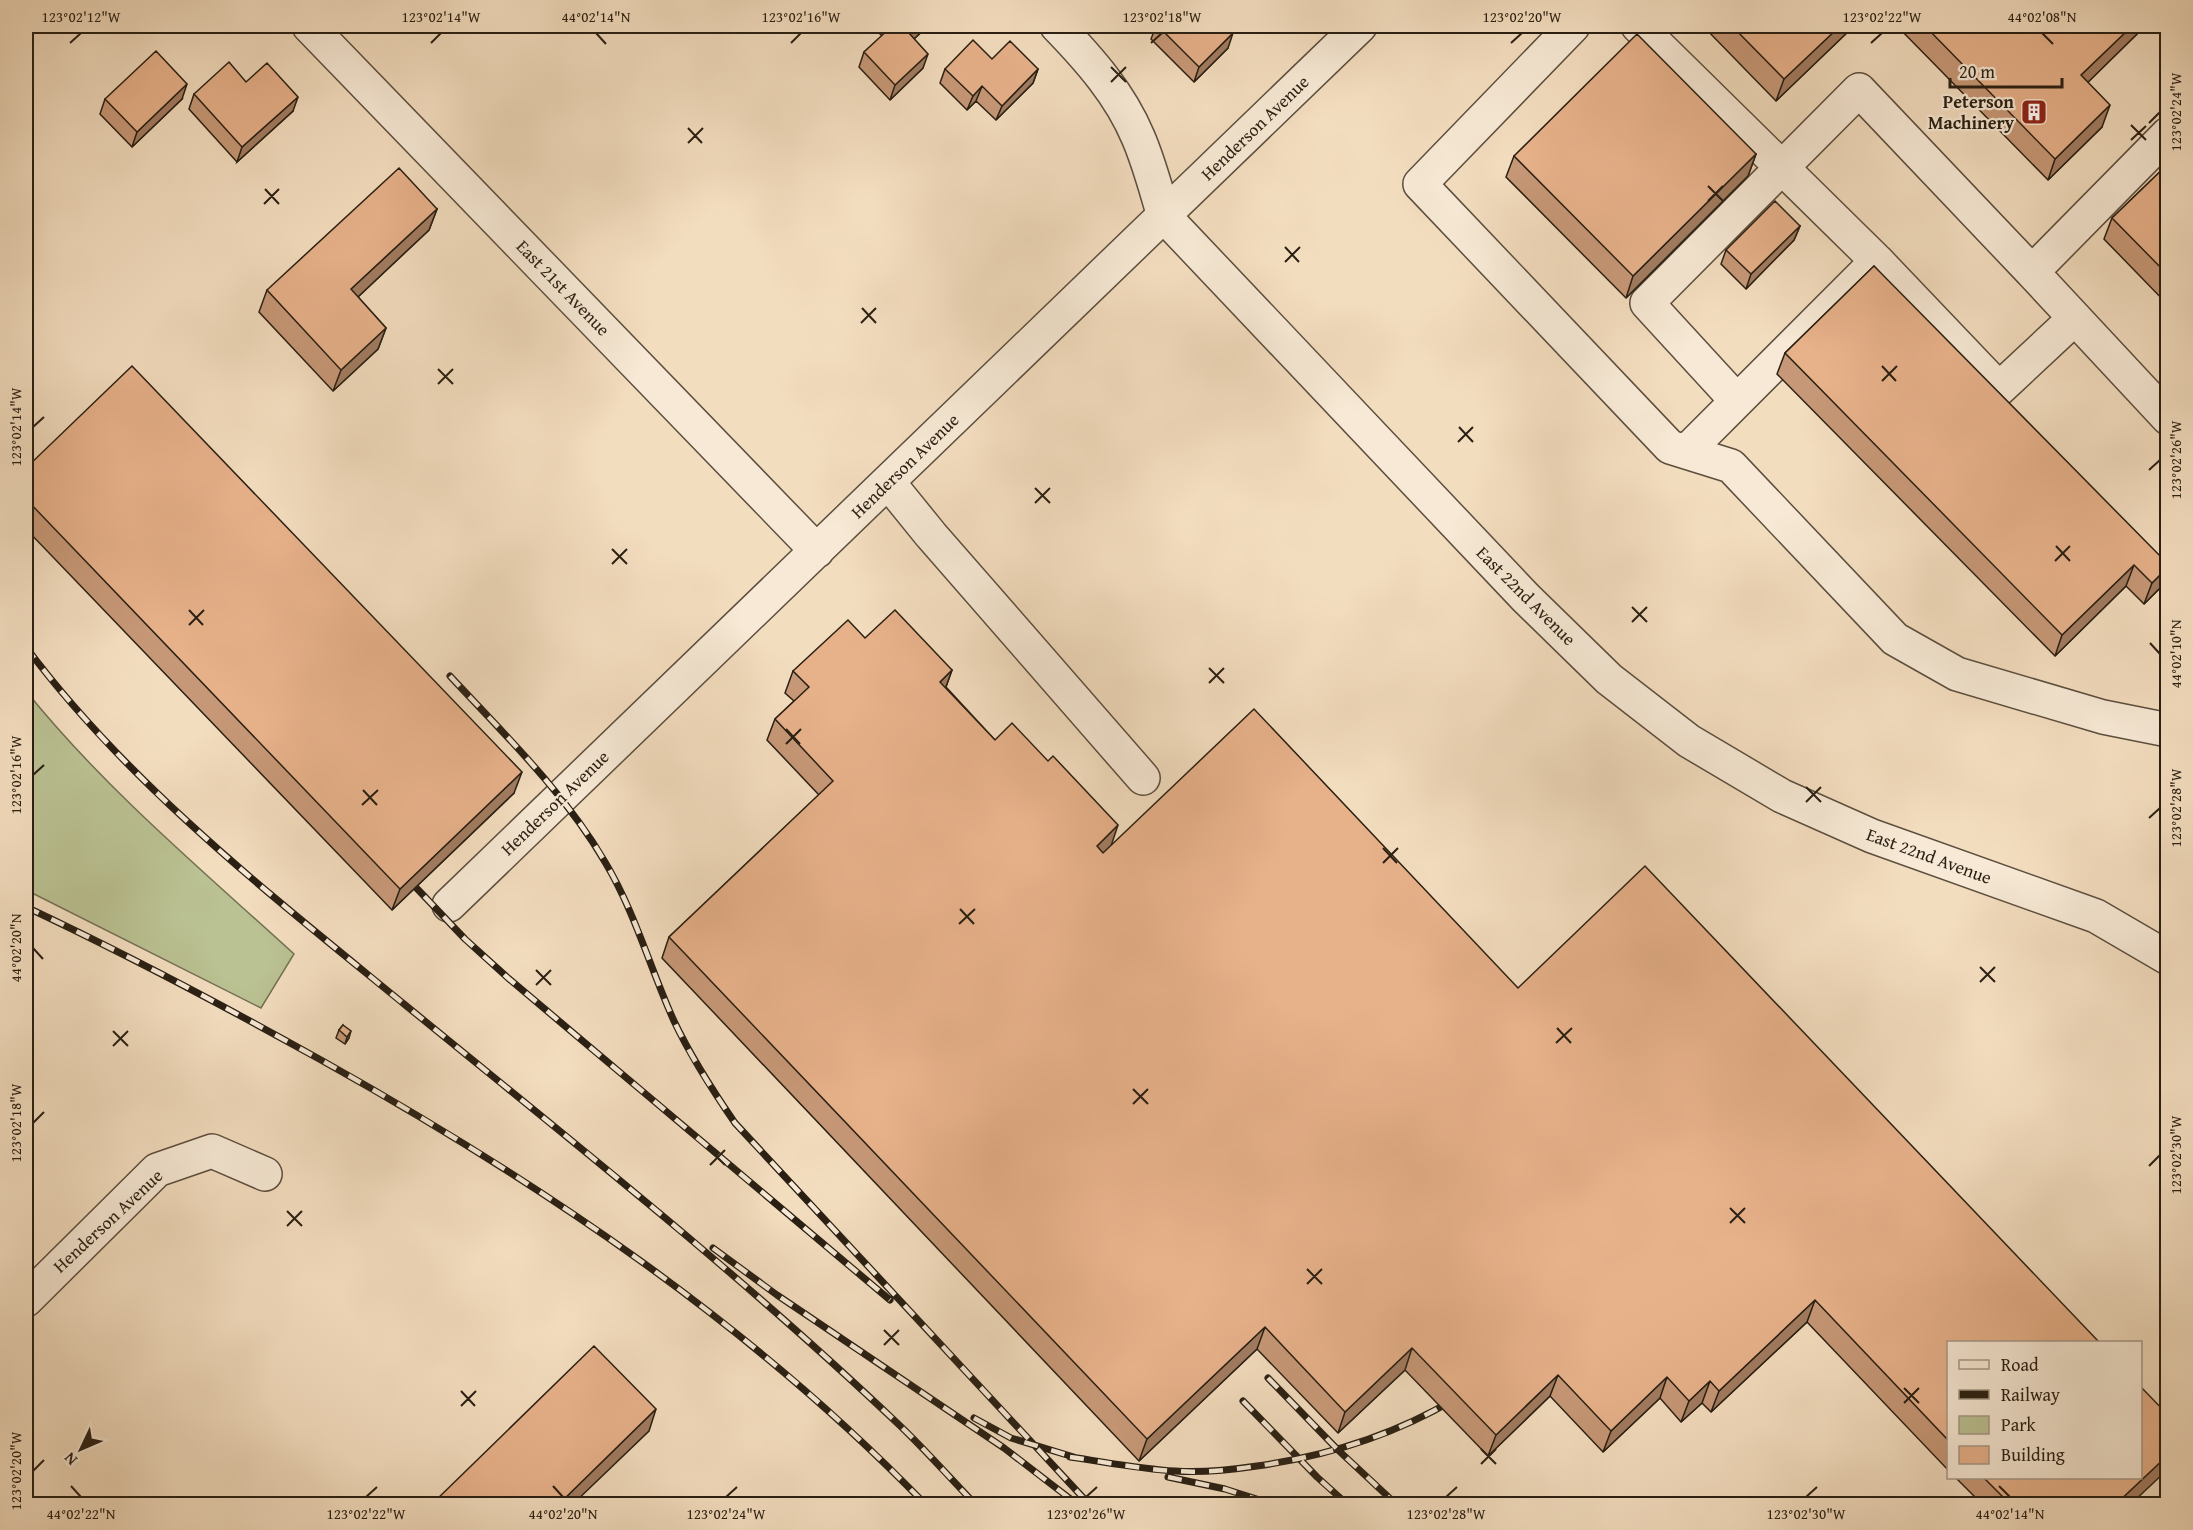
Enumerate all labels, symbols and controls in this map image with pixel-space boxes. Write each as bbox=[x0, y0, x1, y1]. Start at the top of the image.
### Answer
text: 123°02'12"W bbox=[41, 6, 121, 27]
text: 123°02'14"W bbox=[401, 6, 481, 27]
text: 44°02'14"N bbox=[562, 6, 631, 27]
text: 123°02'16"W bbox=[761, 6, 841, 27]
text: 123°02'18"W bbox=[1122, 6, 1202, 27]
text: 123°02'20"W bbox=[1482, 6, 1562, 27]
text: 123°02'22"W bbox=[1842, 6, 1922, 27]
text: 44°02'08"N bbox=[2008, 6, 2077, 27]
scale bar bbox=[1950, 51, 2062, 89]
text: 20 m bbox=[1959, 58, 1995, 85]
street label: Henderson Avenue bbox=[1194, 69, 1315, 187]
text: 123°02'24"W bbox=[2165, 72, 2186, 152]
place label: Peterson Machinery bbox=[1928, 88, 2015, 136]
building icon: Peterson Machinery bbox=[2019, 97, 2049, 127]
street label: East 21st Avenue bbox=[510, 233, 617, 342]
text: 123°02'14"W bbox=[5, 387, 26, 467]
street label: Henderson Avenue bbox=[844, 407, 965, 525]
text: 123°02'26"W bbox=[2165, 420, 2186, 500]
street label: East 22nd Avenue bbox=[1470, 540, 1582, 652]
text: 44°02'10"N bbox=[2165, 619, 2186, 688]
text: 123°02'16"W bbox=[5, 735, 26, 815]
street label: Henderson Avenue bbox=[494, 744, 615, 862]
text: 123°02'28"W bbox=[2165, 768, 2186, 848]
street label: East 22nd Avenue bbox=[1863, 820, 1996, 891]
text: 44°02'20"N bbox=[5, 913, 26, 982]
text: 123°02'18"W bbox=[5, 1083, 26, 1163]
text: 123°02'30"W bbox=[2165, 1115, 2186, 1195]
street label: Henderson Avenue bbox=[47, 1162, 169, 1279]
legend bbox=[1947, 1341, 2142, 1479]
text: Road bbox=[2001, 1351, 2039, 1378]
text: Railway bbox=[2001, 1381, 2060, 1408]
text: Park bbox=[2001, 1411, 2037, 1438]
north arrow bbox=[51, 1419, 111, 1479]
text: 123°02'20"W bbox=[5, 1431, 26, 1511]
text: Building bbox=[2001, 1441, 2065, 1468]
text: N bbox=[58, 1447, 83, 1472]
text: 44°02'22"N bbox=[47, 1503, 116, 1524]
text: 123°02'22"W bbox=[326, 1503, 406, 1524]
text: 44°02'20"N bbox=[529, 1503, 598, 1524]
text: 123°02'24"W bbox=[686, 1503, 766, 1524]
text: 123°02'26"W bbox=[1046, 1503, 1126, 1524]
text: 123°02'28"W bbox=[1406, 1503, 1486, 1524]
text: 123°02'30"W bbox=[1766, 1503, 1846, 1524]
text: 44°02'14"N bbox=[1976, 1503, 2045, 1524]

